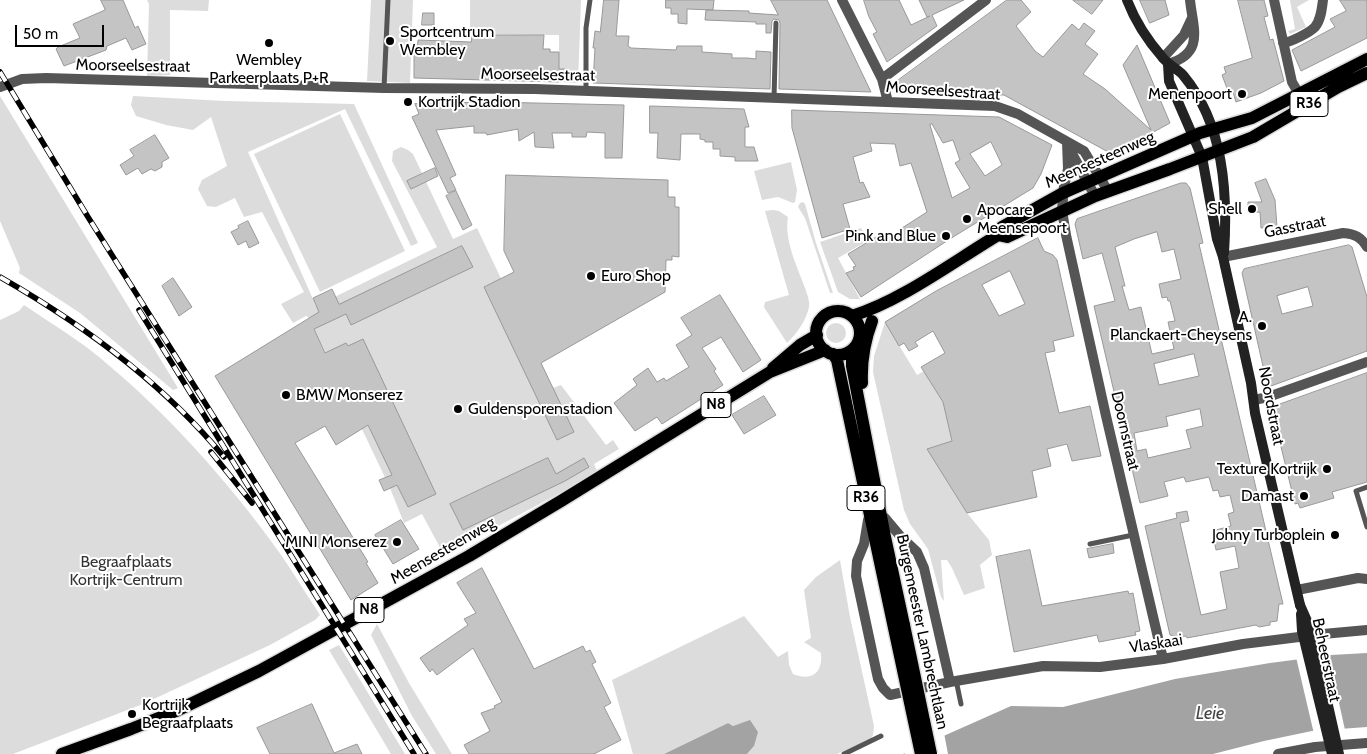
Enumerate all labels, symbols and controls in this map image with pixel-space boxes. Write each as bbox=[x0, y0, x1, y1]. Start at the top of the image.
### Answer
scale bar bbox=[18, 15, 106, 47]
place label: Sportcentrum Wembley bbox=[400, 22, 494, 60]
text: 50 m bbox=[23, 25, 58, 43]
marker: Sportcentrum Wembley bbox=[384, 35, 396, 47]
marker: Wembley Parkeerplaats P+R bbox=[263, 37, 275, 49]
place label: Wembley Parkeerplaats P+R bbox=[209, 50, 329, 88]
street label: Moorseelsestraat bbox=[76, 55, 190, 77]
street label: Moorseelsestraat bbox=[481, 64, 595, 86]
street label: Moorseelsestraat bbox=[885, 77, 1001, 105]
place label: Menenpoort bbox=[1148, 84, 1232, 104]
marker: Menenpoort bbox=[1236, 88, 1248, 100]
place label: Kortrijk Stadion bbox=[418, 92, 521, 112]
road number: R36 bbox=[1290, 92, 1328, 116]
marker: Kortrijk Stadion bbox=[402, 96, 414, 108]
street label: Meensesteenweg bbox=[1042, 127, 1158, 193]
place label: Shell bbox=[1208, 199, 1242, 219]
place label: Apocare Meensepoort bbox=[977, 200, 1067, 238]
marker: Shell bbox=[1246, 203, 1258, 215]
street label: Gasstraat bbox=[1262, 212, 1328, 242]
marker: Apocare Meensepoort bbox=[961, 213, 973, 225]
place label: Pink and Blue bbox=[845, 226, 936, 246]
marker: Pink and Blue bbox=[940, 230, 952, 242]
place label: Euro Shop bbox=[601, 266, 671, 286]
marker: Euro Shop bbox=[585, 270, 597, 282]
place label: A. Planckaert-Cheysens bbox=[1110, 307, 1252, 345]
marker: A. Planckaert-Cheysens bbox=[1256, 320, 1268, 332]
street label: Noordstraat bbox=[1254, 365, 1288, 447]
place label: BMW Monserez bbox=[296, 385, 403, 405]
marker: BMW Monserez bbox=[280, 389, 292, 401]
street label: Doornstraat bbox=[1107, 390, 1143, 472]
road number: N8 bbox=[701, 392, 731, 418]
place label: Guldensporenstadion bbox=[468, 399, 613, 419]
marker: Guldensporenstadion bbox=[452, 403, 464, 415]
place label: Texture Kortrijk bbox=[1217, 459, 1317, 479]
marker: Texture Kortrijk bbox=[1321, 463, 1333, 475]
road number: R36 bbox=[847, 486, 885, 510]
place label: Damast bbox=[1241, 486, 1294, 506]
marker: Damast bbox=[1298, 490, 1310, 502]
street label: Meensesteenweg bbox=[387, 513, 499, 589]
place label: Johny Turboplein bbox=[1212, 525, 1325, 545]
marker: Johny Turboplein bbox=[1329, 529, 1341, 541]
place label: MINI Monserez bbox=[285, 532, 387, 552]
street label: Burgemeester Lambrechtlaan bbox=[892, 533, 952, 731]
marker: MINI Monserez bbox=[391, 536, 403, 548]
park label: Begraafplaats Kortrijk-Centrum bbox=[70, 552, 182, 590]
road number: N8 bbox=[354, 598, 384, 622]
street label: Beheerstraat bbox=[1308, 616, 1344, 704]
street label: Vlaskaai bbox=[1128, 630, 1184, 658]
place label: Kortrijk Begraafplaats bbox=[142, 695, 233, 733]
water label: Leie bbox=[1196, 703, 1224, 725]
marker: Kortrijk Begraafplaats bbox=[126, 708, 138, 720]

